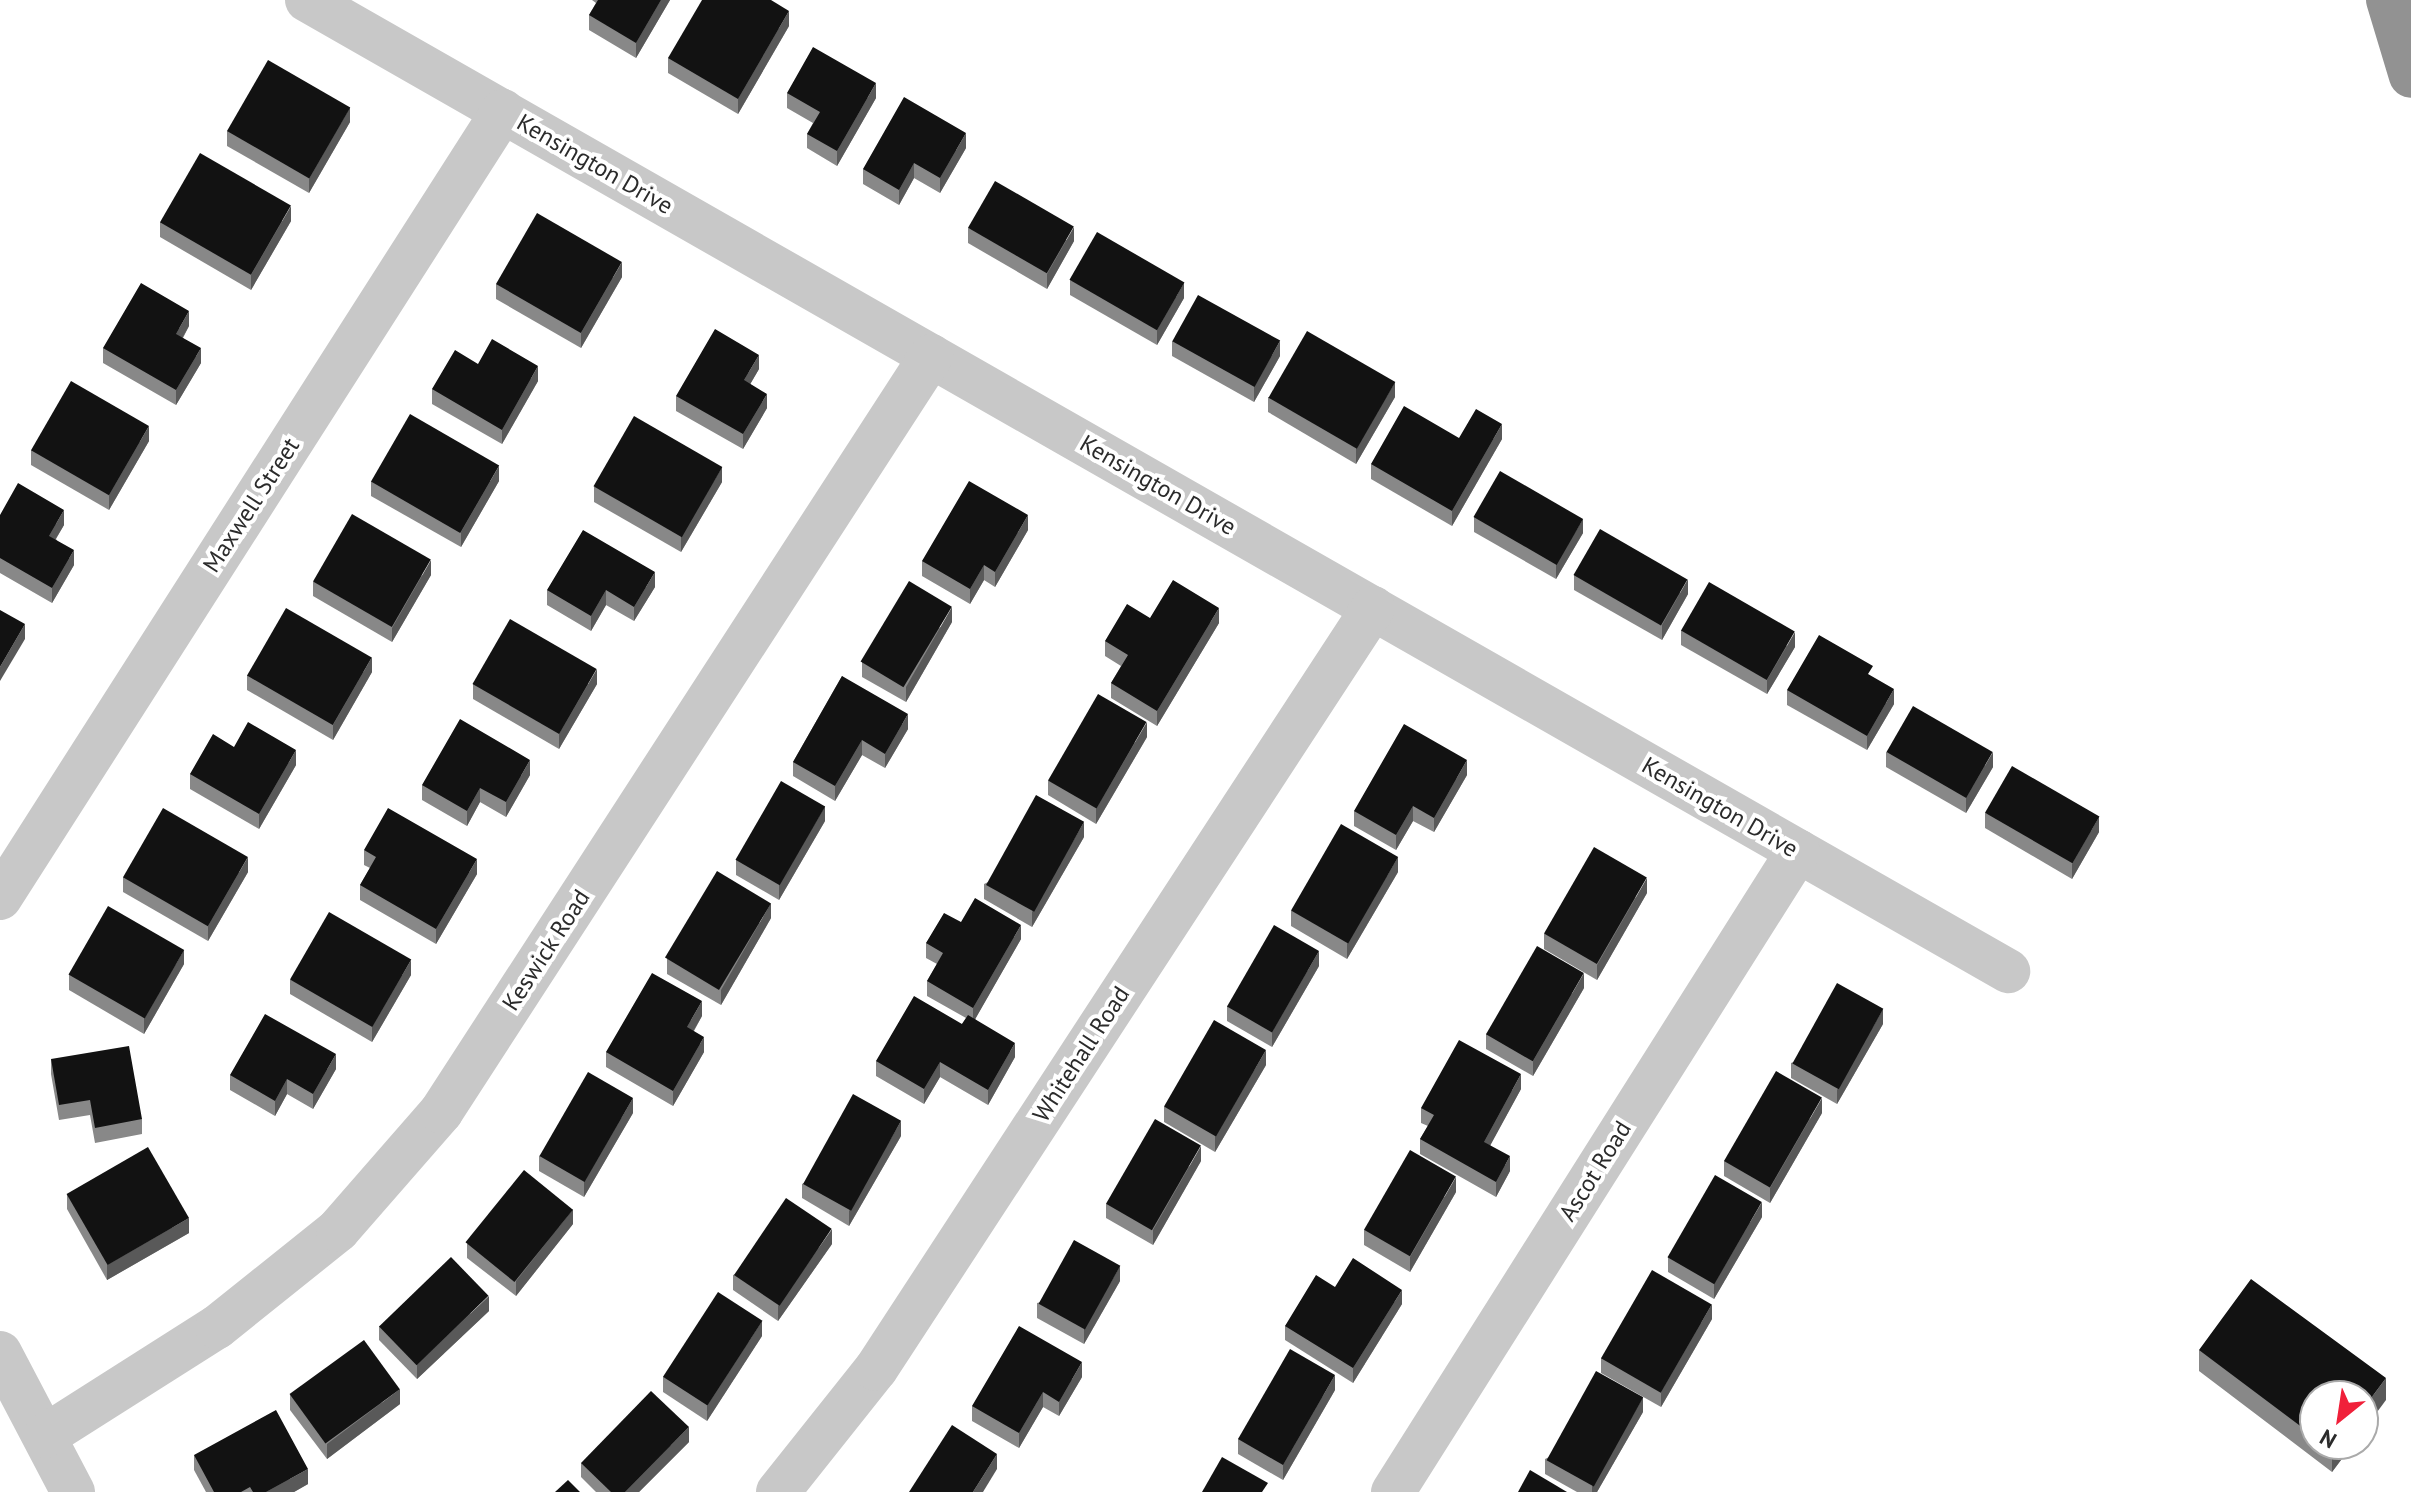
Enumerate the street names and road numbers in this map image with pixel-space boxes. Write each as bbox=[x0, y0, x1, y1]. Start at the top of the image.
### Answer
street label: Kensington Drive bbox=[512, 108, 678, 220]
street label: Kensington Drive bbox=[1075, 429, 1241, 541]
street label: Maxwell Street bbox=[197, 432, 305, 578]
street label: Kensington Drive bbox=[1637, 751, 1803, 863]
street label: Keswick Road bbox=[496, 884, 596, 1016]
street label: Whitehall Road bbox=[1027, 981, 1135, 1127]
street label: Ascot Road bbox=[1553, 1116, 1637, 1226]

